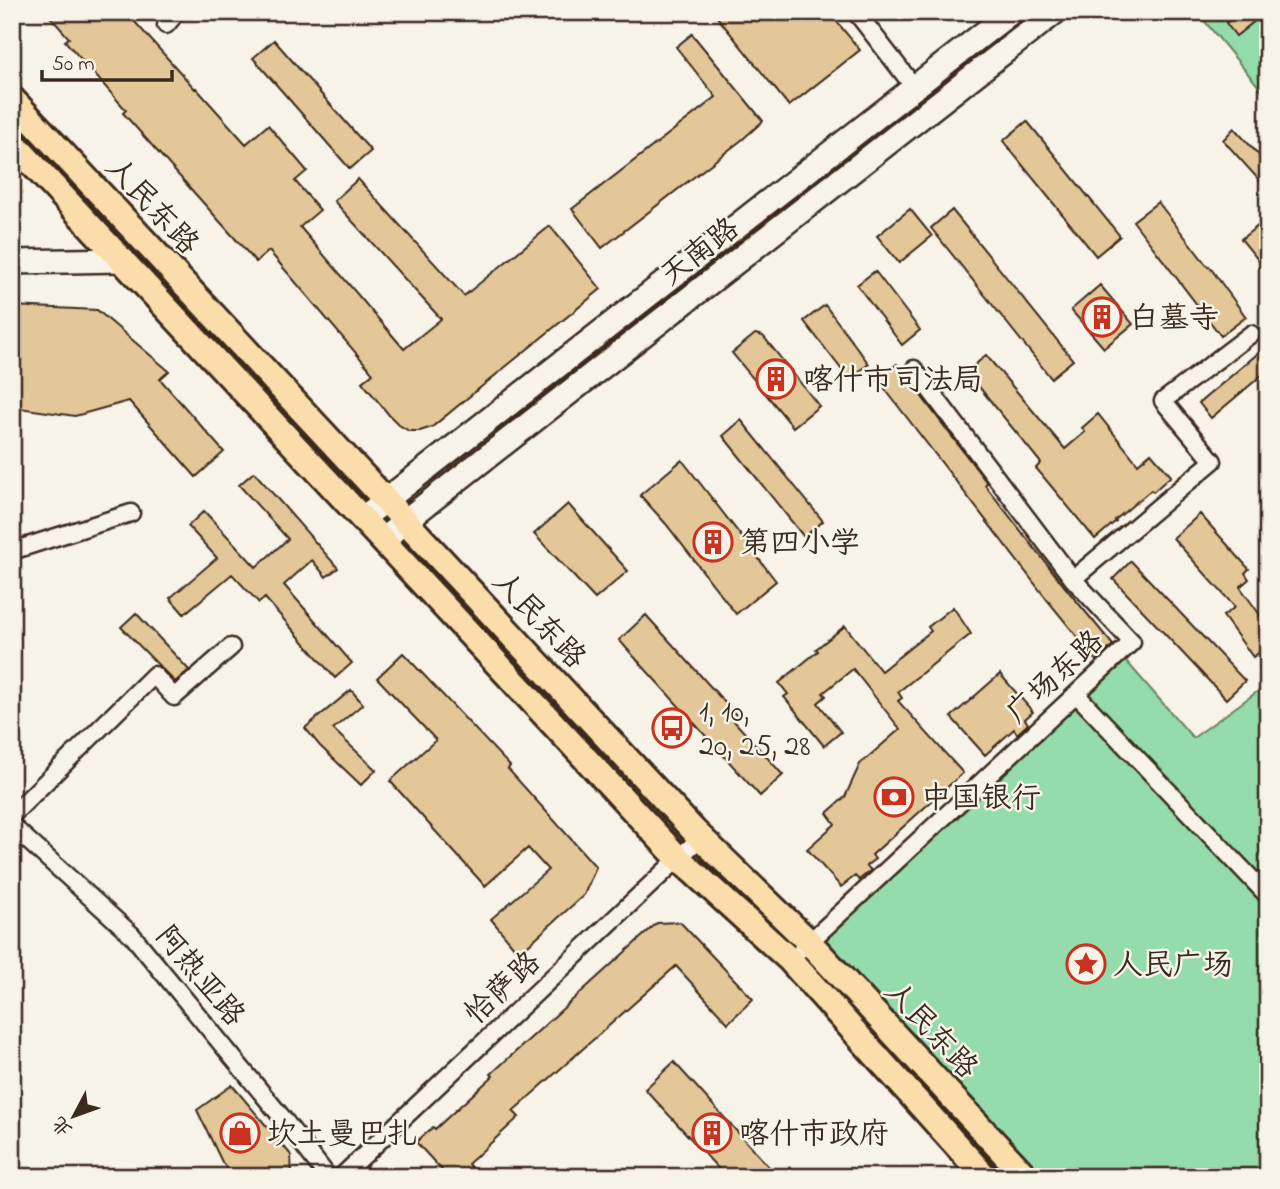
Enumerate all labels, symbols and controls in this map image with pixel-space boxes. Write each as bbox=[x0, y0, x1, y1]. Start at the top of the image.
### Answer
scale bar bbox=[42, 38, 172, 82]
text: 50 m bbox=[52, 50, 95, 80]
street label: 人民东路 bbox=[94, 148, 208, 266]
street label: 天南路 bbox=[652, 208, 750, 298]
building icon: 白墓寺 bbox=[1081, 296, 1123, 338]
place label: 白墓寺 bbox=[1129, 298, 1219, 342]
building icon: 喀什市司法局 bbox=[755, 358, 797, 400]
place label: 喀什市司法局 bbox=[803, 360, 983, 404]
building icon: 第四小学 bbox=[692, 521, 734, 563]
place label: 第四小学 bbox=[740, 523, 860, 567]
street label: 人民东路 bbox=[481, 562, 595, 680]
street label: 广场东路 bbox=[997, 621, 1115, 735]
place label: 1, 10, 20, 25, 28 bbox=[699, 692, 810, 770]
bus stop icon: 1, 10, 20, 25, 28 bbox=[651, 707, 693, 749]
bank icon: 中国银行 bbox=[873, 776, 915, 818]
place label: 中国银行 bbox=[921, 778, 1041, 822]
street label: 阿热亚路 bbox=[143, 917, 254, 1037]
street label: 恰萨路 bbox=[456, 942, 552, 1036]
place icon: 人民广场 bbox=[1065, 943, 1107, 985]
place label: 人民广场 bbox=[1113, 945, 1233, 989]
street label: 人民东路 bbox=[873, 972, 987, 1090]
north arrow bbox=[38, 1080, 108, 1150]
text: 北 bbox=[47, 1109, 79, 1142]
shop icon: 坎土曼巴扎 bbox=[219, 1112, 261, 1154]
building icon: 喀什市政府 bbox=[691, 1112, 733, 1154]
place label: 坎土曼巴扎 bbox=[267, 1114, 417, 1158]
place label: 喀什市政府 bbox=[739, 1114, 889, 1158]

